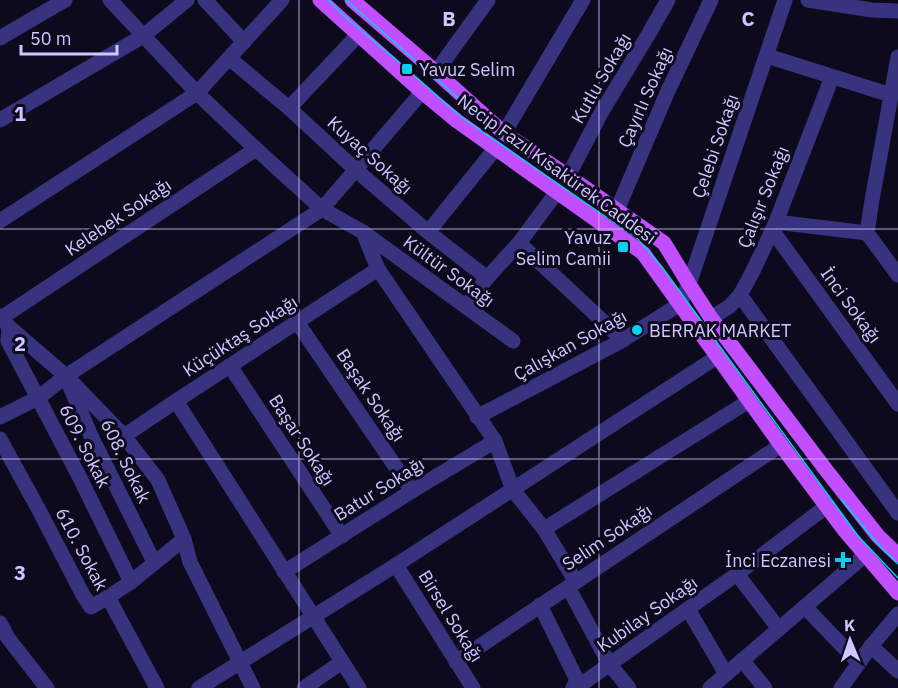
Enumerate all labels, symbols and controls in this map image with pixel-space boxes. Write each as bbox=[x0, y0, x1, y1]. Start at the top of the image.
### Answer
text: B bbox=[442, 5, 456, 32]
text: C bbox=[741, 5, 755, 32]
scale bar bbox=[21, 18, 117, 56]
text: 50 m bbox=[30, 27, 72, 50]
street label: Kutlu Sokağı bbox=[566, 29, 636, 127]
street label: Çayırlı Sokağı bbox=[613, 43, 677, 151]
place label: Yavuz Selim bbox=[419, 58, 515, 81]
marker: Yavuz Selim bbox=[400, 62, 414, 76]
street label: Necip Fazıl Kısakürek Caddesi bbox=[453, 89, 661, 249]
street label: Çelebi Sokağı bbox=[686, 91, 744, 201]
text: 1 bbox=[14, 100, 26, 127]
street label: Kuyaç Sokağı bbox=[323, 111, 417, 199]
street label: Çalışır Sokağı bbox=[732, 143, 794, 251]
street label: Kelebek Sokağı bbox=[60, 173, 176, 261]
place label: Yavuz Selim Camii bbox=[516, 226, 611, 270]
street label: Kültür Sokağı bbox=[399, 230, 499, 312]
marker: Yavuz Selim Camii bbox=[616, 240, 630, 254]
street label: İnci Sokağı bbox=[816, 262, 886, 348]
street label: Küçüktaş Sokağı bbox=[178, 290, 302, 382]
street label: Çalışkan Sokağı bbox=[509, 304, 631, 386]
place label: BERRAK MARKET bbox=[649, 319, 791, 342]
marker: BERRAK MARKET bbox=[630, 323, 644, 337]
text: 2 bbox=[14, 330, 26, 357]
street label: Başak Sokağı bbox=[332, 344, 410, 446]
street label: Başar Sokağı bbox=[264, 390, 340, 490]
street label: 609. Sokak bbox=[54, 400, 116, 492]
street label: 608. Sokak bbox=[96, 415, 156, 507]
street label: Batur Sokağı bbox=[329, 452, 429, 526]
street label: Selim Sokağı bbox=[558, 499, 656, 575]
street label: 610. Sokak bbox=[51, 504, 114, 595]
place label: İnci Eczanesi bbox=[725, 549, 831, 572]
marker: İnci Eczanesi bbox=[836, 553, 850, 567]
text: 3 bbox=[14, 559, 26, 586]
street label: Birsel Sokağı bbox=[414, 566, 488, 666]
street label: Kubilay Sokağı bbox=[592, 571, 702, 657]
north arrow bbox=[820, 610, 880, 670]
text: K bbox=[844, 615, 855, 635]

